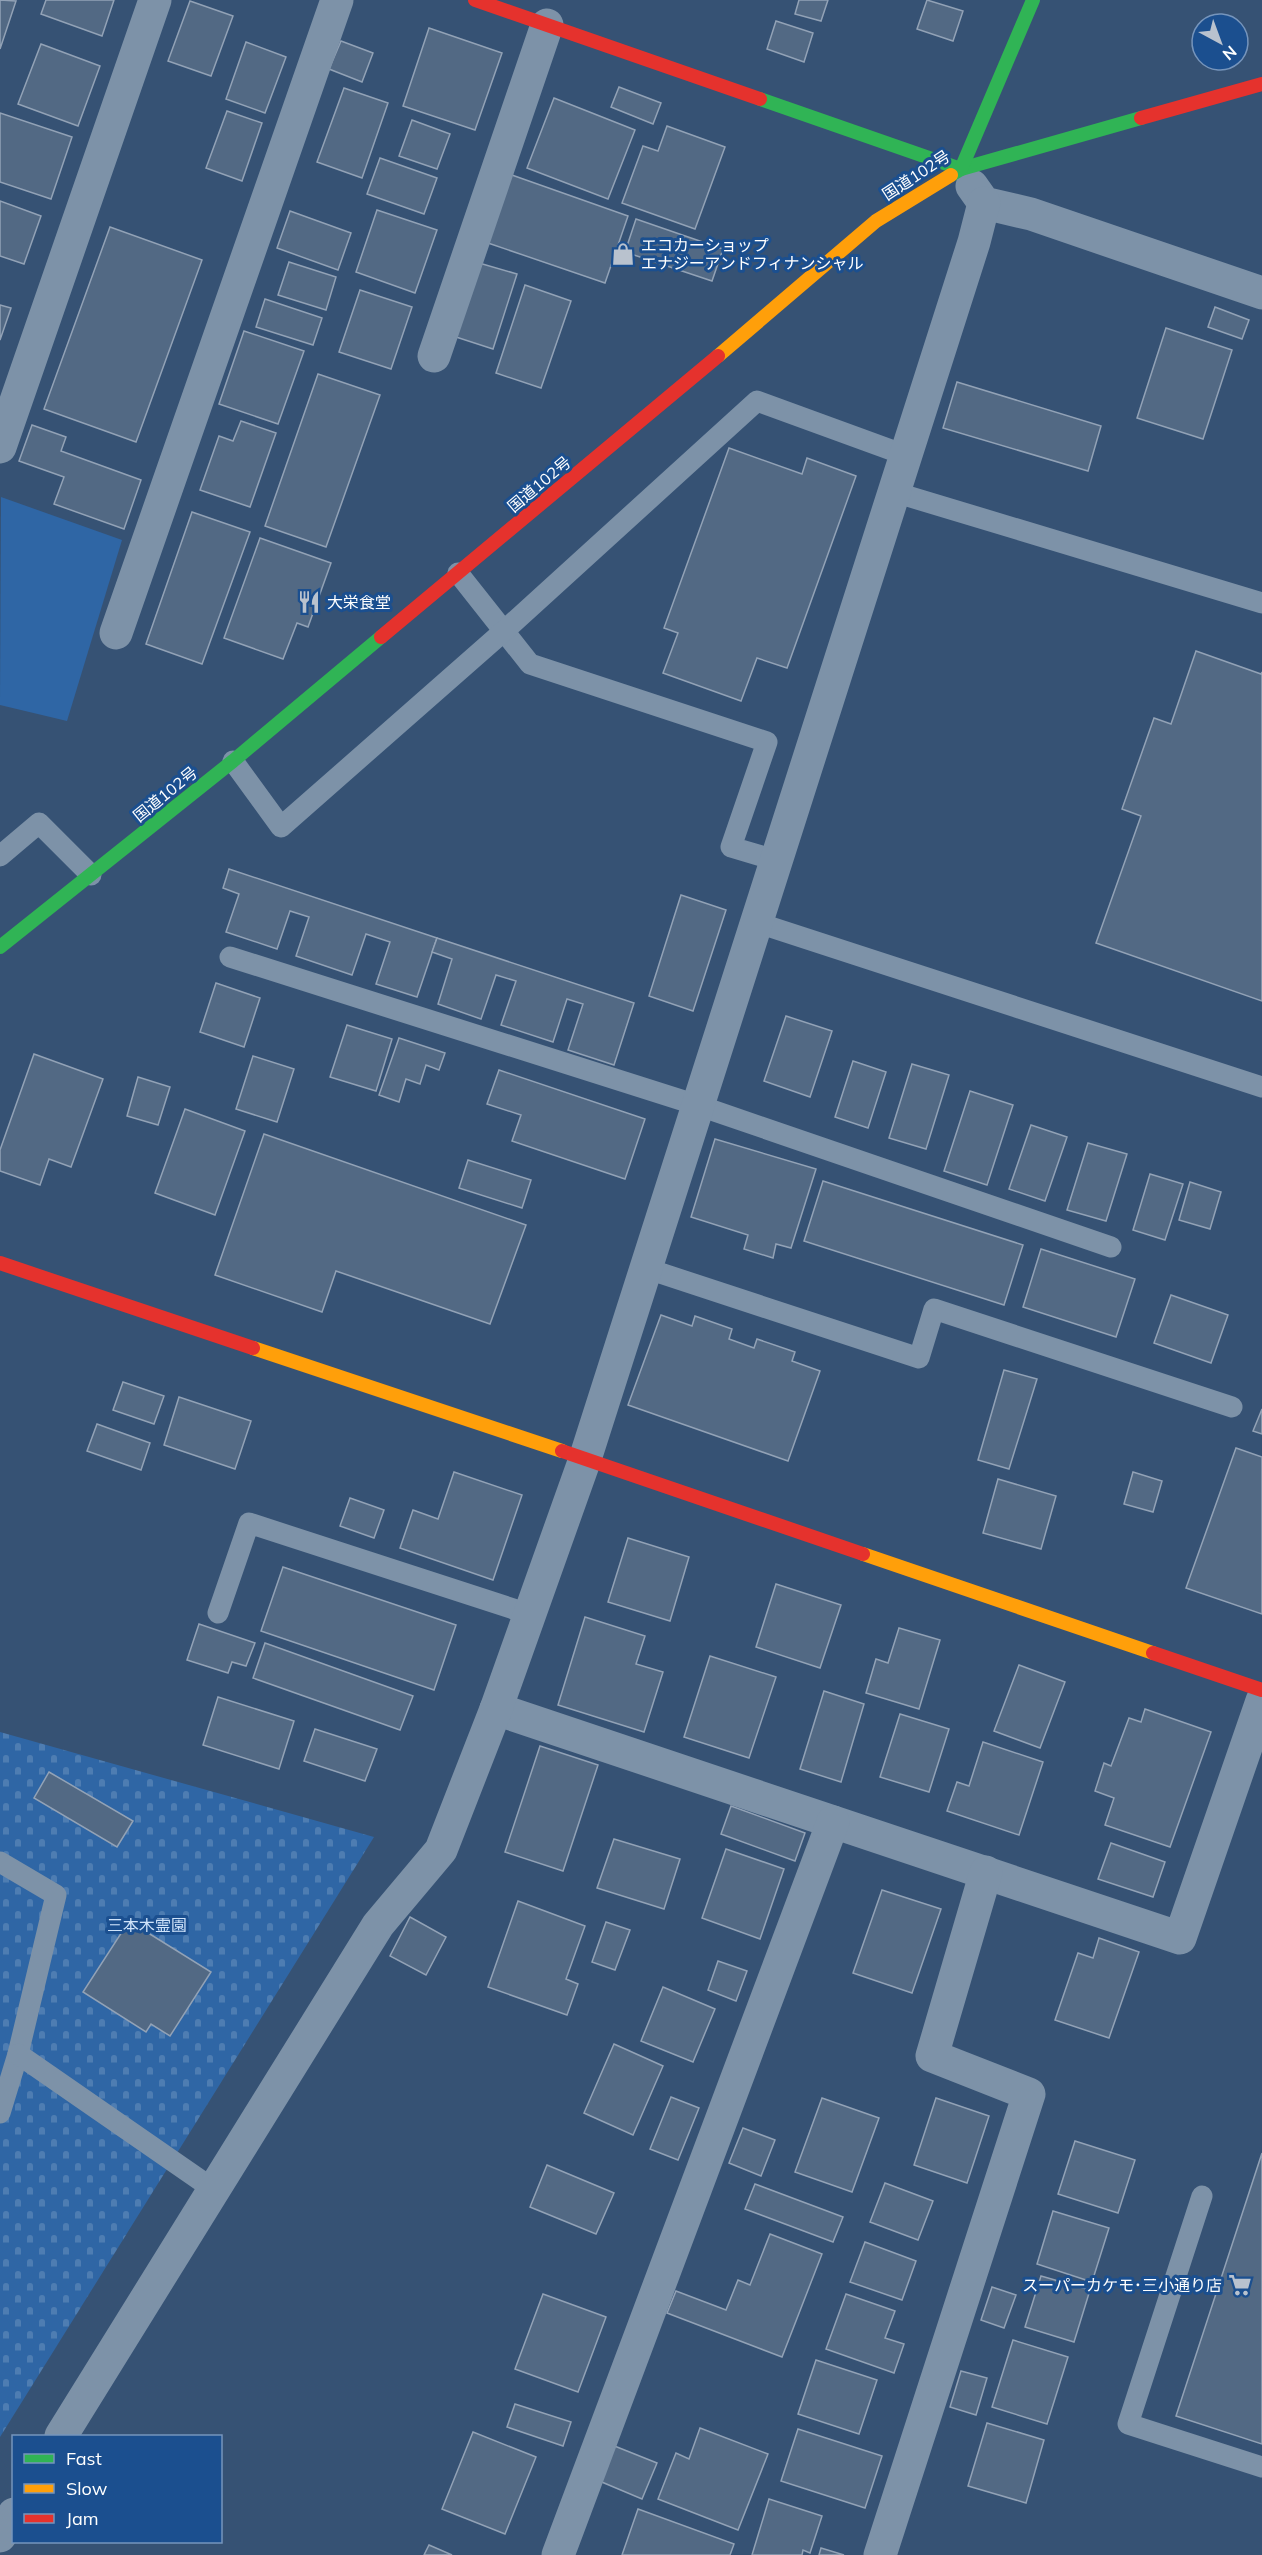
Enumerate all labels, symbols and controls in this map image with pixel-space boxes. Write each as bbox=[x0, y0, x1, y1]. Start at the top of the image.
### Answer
north arrow bbox=[1190, 12, 1250, 72]
text: N bbox=[1219, 42, 1241, 65]
street label: 国道102号 bbox=[878, 146, 954, 204]
place label: エコカーショップ エナジーアンドフィナンシャル bbox=[641, 235, 863, 273]
shop icon: エコカーショップ エナジーアンドフィナンシャル bbox=[610, 241, 636, 267]
street label: 国道102号 bbox=[503, 452, 575, 516]
restaurant icon: 大栄食堂 bbox=[296, 589, 322, 615]
place label: 大栄食堂 bbox=[327, 592, 391, 612]
street label: 国道102号 bbox=[129, 762, 201, 826]
park label: 三本木霊園 bbox=[107, 1915, 187, 1935]
supermarket icon: スーパーカケモ･三小通り店 bbox=[1227, 2272, 1253, 2298]
place label: スーパーカケモ･三小通り店 bbox=[1022, 2275, 1222, 2295]
legend bbox=[12, 2435, 222, 2543]
text: Fast bbox=[66, 2447, 102, 2470]
text: Slow bbox=[66, 2477, 108, 2500]
text: Jam bbox=[66, 2507, 99, 2530]

